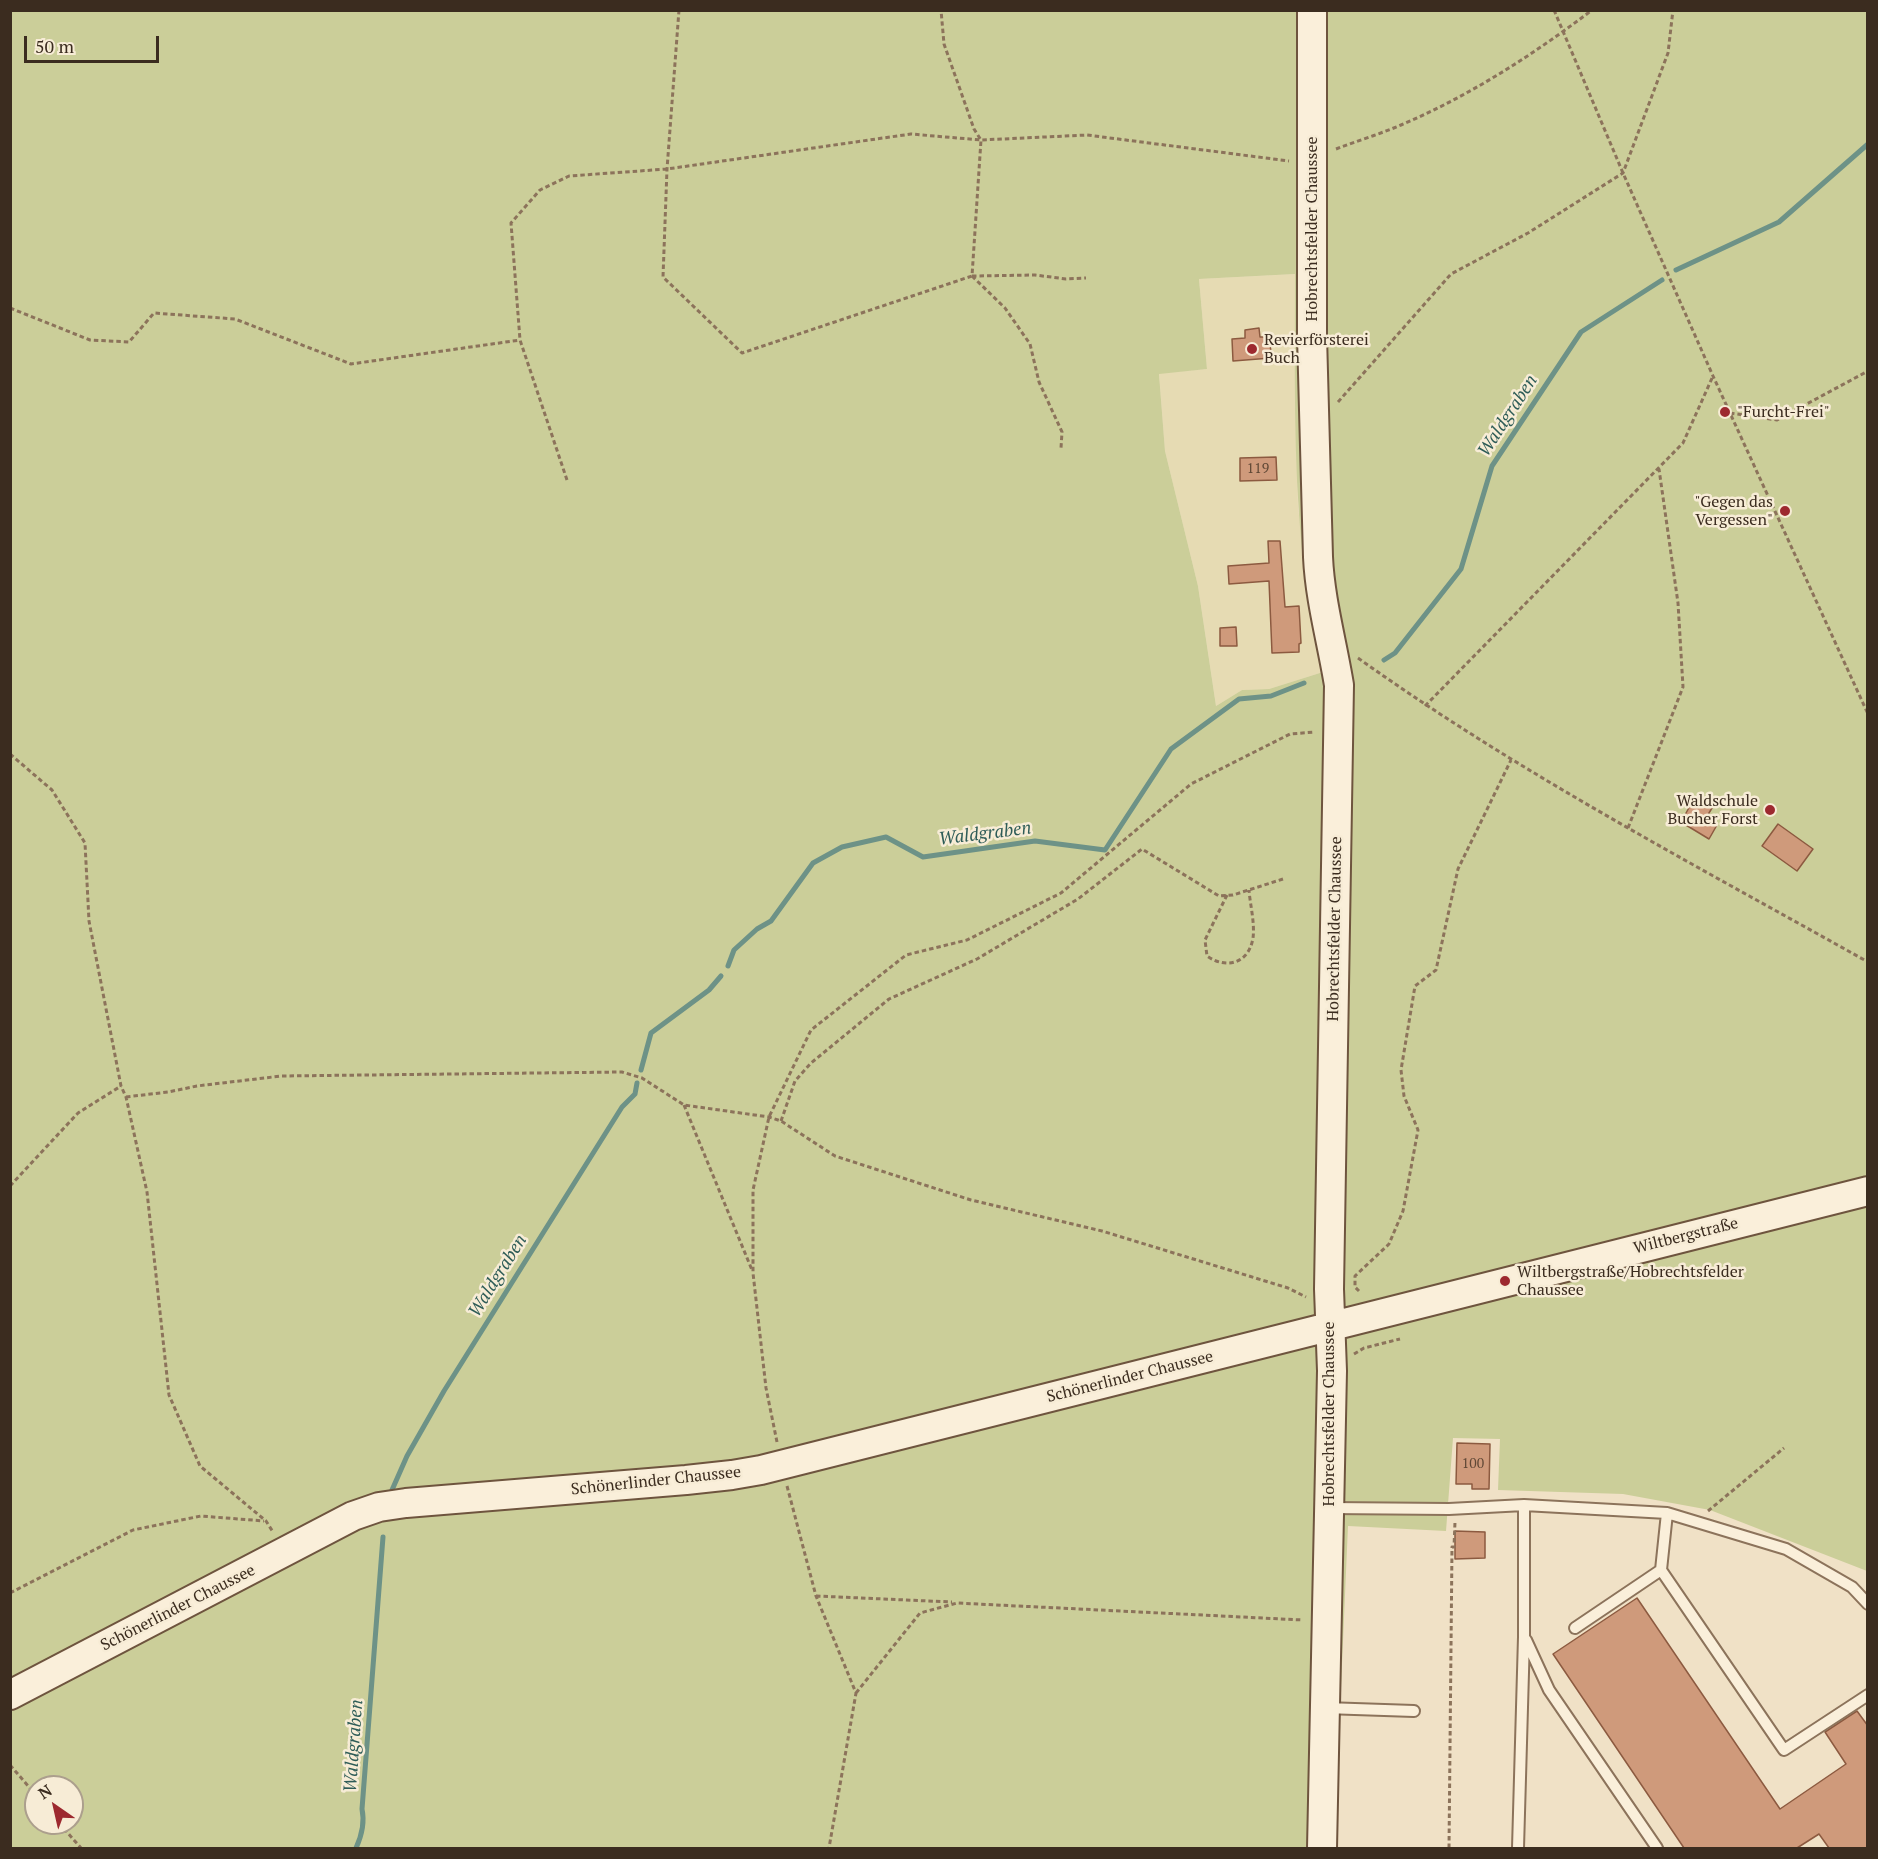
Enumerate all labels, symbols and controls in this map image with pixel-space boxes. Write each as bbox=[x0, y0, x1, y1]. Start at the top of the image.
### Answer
scale bar bbox=[27, 24, 162, 62]
text: 50 m bbox=[35, 34, 74, 58]
street label: Hobrechtsfelder Chaussee bbox=[1302, 136, 1322, 322]
place label: Revierförsterei Buch bbox=[1264, 330, 1369, 368]
marker: Revierförsterei Buch bbox=[1245, 342, 1259, 356]
water label: Waldgraben bbox=[1474, 371, 1542, 461]
place label: "Furcht-Frei" bbox=[1737, 402, 1830, 422]
marker: "Furcht-Frei" bbox=[1718, 405, 1732, 419]
house number: 119 bbox=[1247, 461, 1269, 477]
place label: "Gegen das Vergessen" bbox=[1695, 492, 1773, 530]
marker: "Gegen das Vergessen" bbox=[1778, 504, 1792, 518]
place label: Waldschule Bucher Forst bbox=[1667, 791, 1758, 829]
marker: Waldschule Bucher Forst bbox=[1763, 803, 1777, 817]
water label: Waldgraben bbox=[937, 818, 1033, 850]
street label: Hobrechtsfelder Chaussee bbox=[1324, 836, 1346, 1022]
street label: Wiltbergstraße bbox=[1632, 1214, 1740, 1258]
water label: Waldgraben bbox=[464, 1231, 532, 1321]
place label: Wiltbergstraße/Hobrechtsfelder Chaussee bbox=[1517, 1262, 1744, 1300]
marker: Wiltbergstraße/Hobrechtsfelder Chaussee bbox=[1498, 1274, 1512, 1288]
street label: Hobrechtsfelder Chaussee bbox=[1319, 1321, 1339, 1507]
street label: Schönerlinder Chaussee bbox=[1045, 1347, 1215, 1407]
house number: 100 bbox=[1462, 1456, 1484, 1472]
street label: Schönerlinder Chaussee bbox=[570, 1463, 742, 1499]
street label: Schönerlinder Chaussee bbox=[97, 1561, 259, 1655]
water label: Waldgraben bbox=[340, 1699, 368, 1793]
north arrow bbox=[24, 1775, 84, 1835]
text: N bbox=[34, 1779, 56, 1804]

